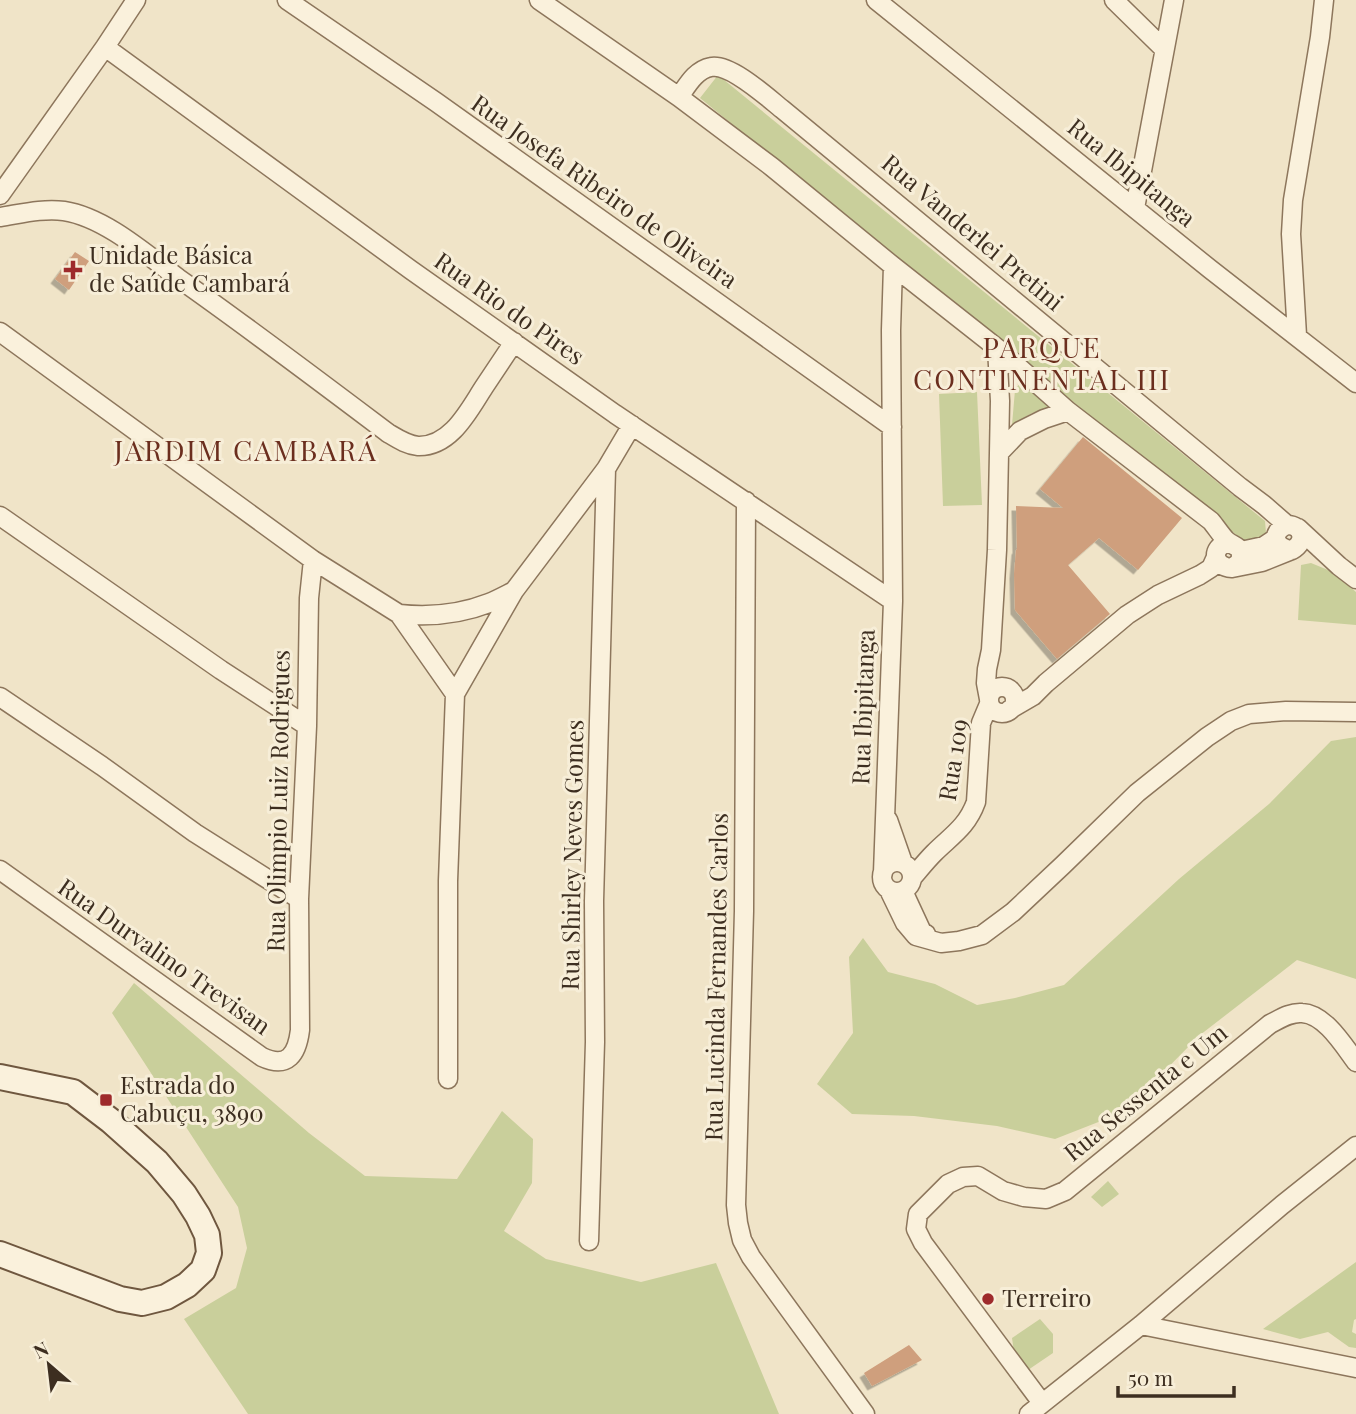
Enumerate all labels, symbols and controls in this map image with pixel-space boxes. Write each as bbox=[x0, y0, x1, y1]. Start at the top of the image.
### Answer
street label: Rua Josefa Ribeiro de Oliveira bbox=[466, 86, 744, 295]
street label: Rua Ibipitanga bbox=[1062, 110, 1203, 233]
street label: Rua Vanderlei Pretini bbox=[876, 146, 1071, 317]
place label: Unidade Básica de Saúde Cambará bbox=[89, 238, 290, 298]
street label: Rua Rio do Pires bbox=[429, 244, 591, 371]
marker: Unidade Básica de Saúde Cambará bbox=[63, 260, 83, 280]
district label: PARQUE CONTINENTAL III bbox=[913, 328, 1171, 397]
district label: JARDIM CAMBARÁ bbox=[113, 431, 378, 468]
street label: Rua Ibipitanga bbox=[843, 629, 881, 785]
street label: Rua Olimpio Luiz Rodrigues bbox=[258, 650, 296, 952]
street label: Rua 109 bbox=[930, 716, 974, 803]
street label: Rua Shirley Neves Gomes bbox=[553, 719, 589, 991]
street label: Rua Lucinda Fernandes Carlos bbox=[696, 813, 734, 1141]
street label: Rua Durvalino Trevisan bbox=[53, 870, 278, 1041]
street label: Rua Sessenta e Um bbox=[1056, 1016, 1233, 1167]
place label: Estrada do Cabuçu, 3890 bbox=[120, 1068, 264, 1128]
marker: Estrada do Cabuçu, 3890 bbox=[98, 1092, 114, 1108]
place label: Terreiro bbox=[1002, 1281, 1091, 1313]
marker: Terreiro bbox=[980, 1291, 996, 1307]
north arrow bbox=[14, 1330, 84, 1400]
text: N bbox=[28, 1334, 53, 1364]
scale bar bbox=[1118, 1354, 1234, 1398]
text: 50 m bbox=[1128, 1363, 1174, 1391]

